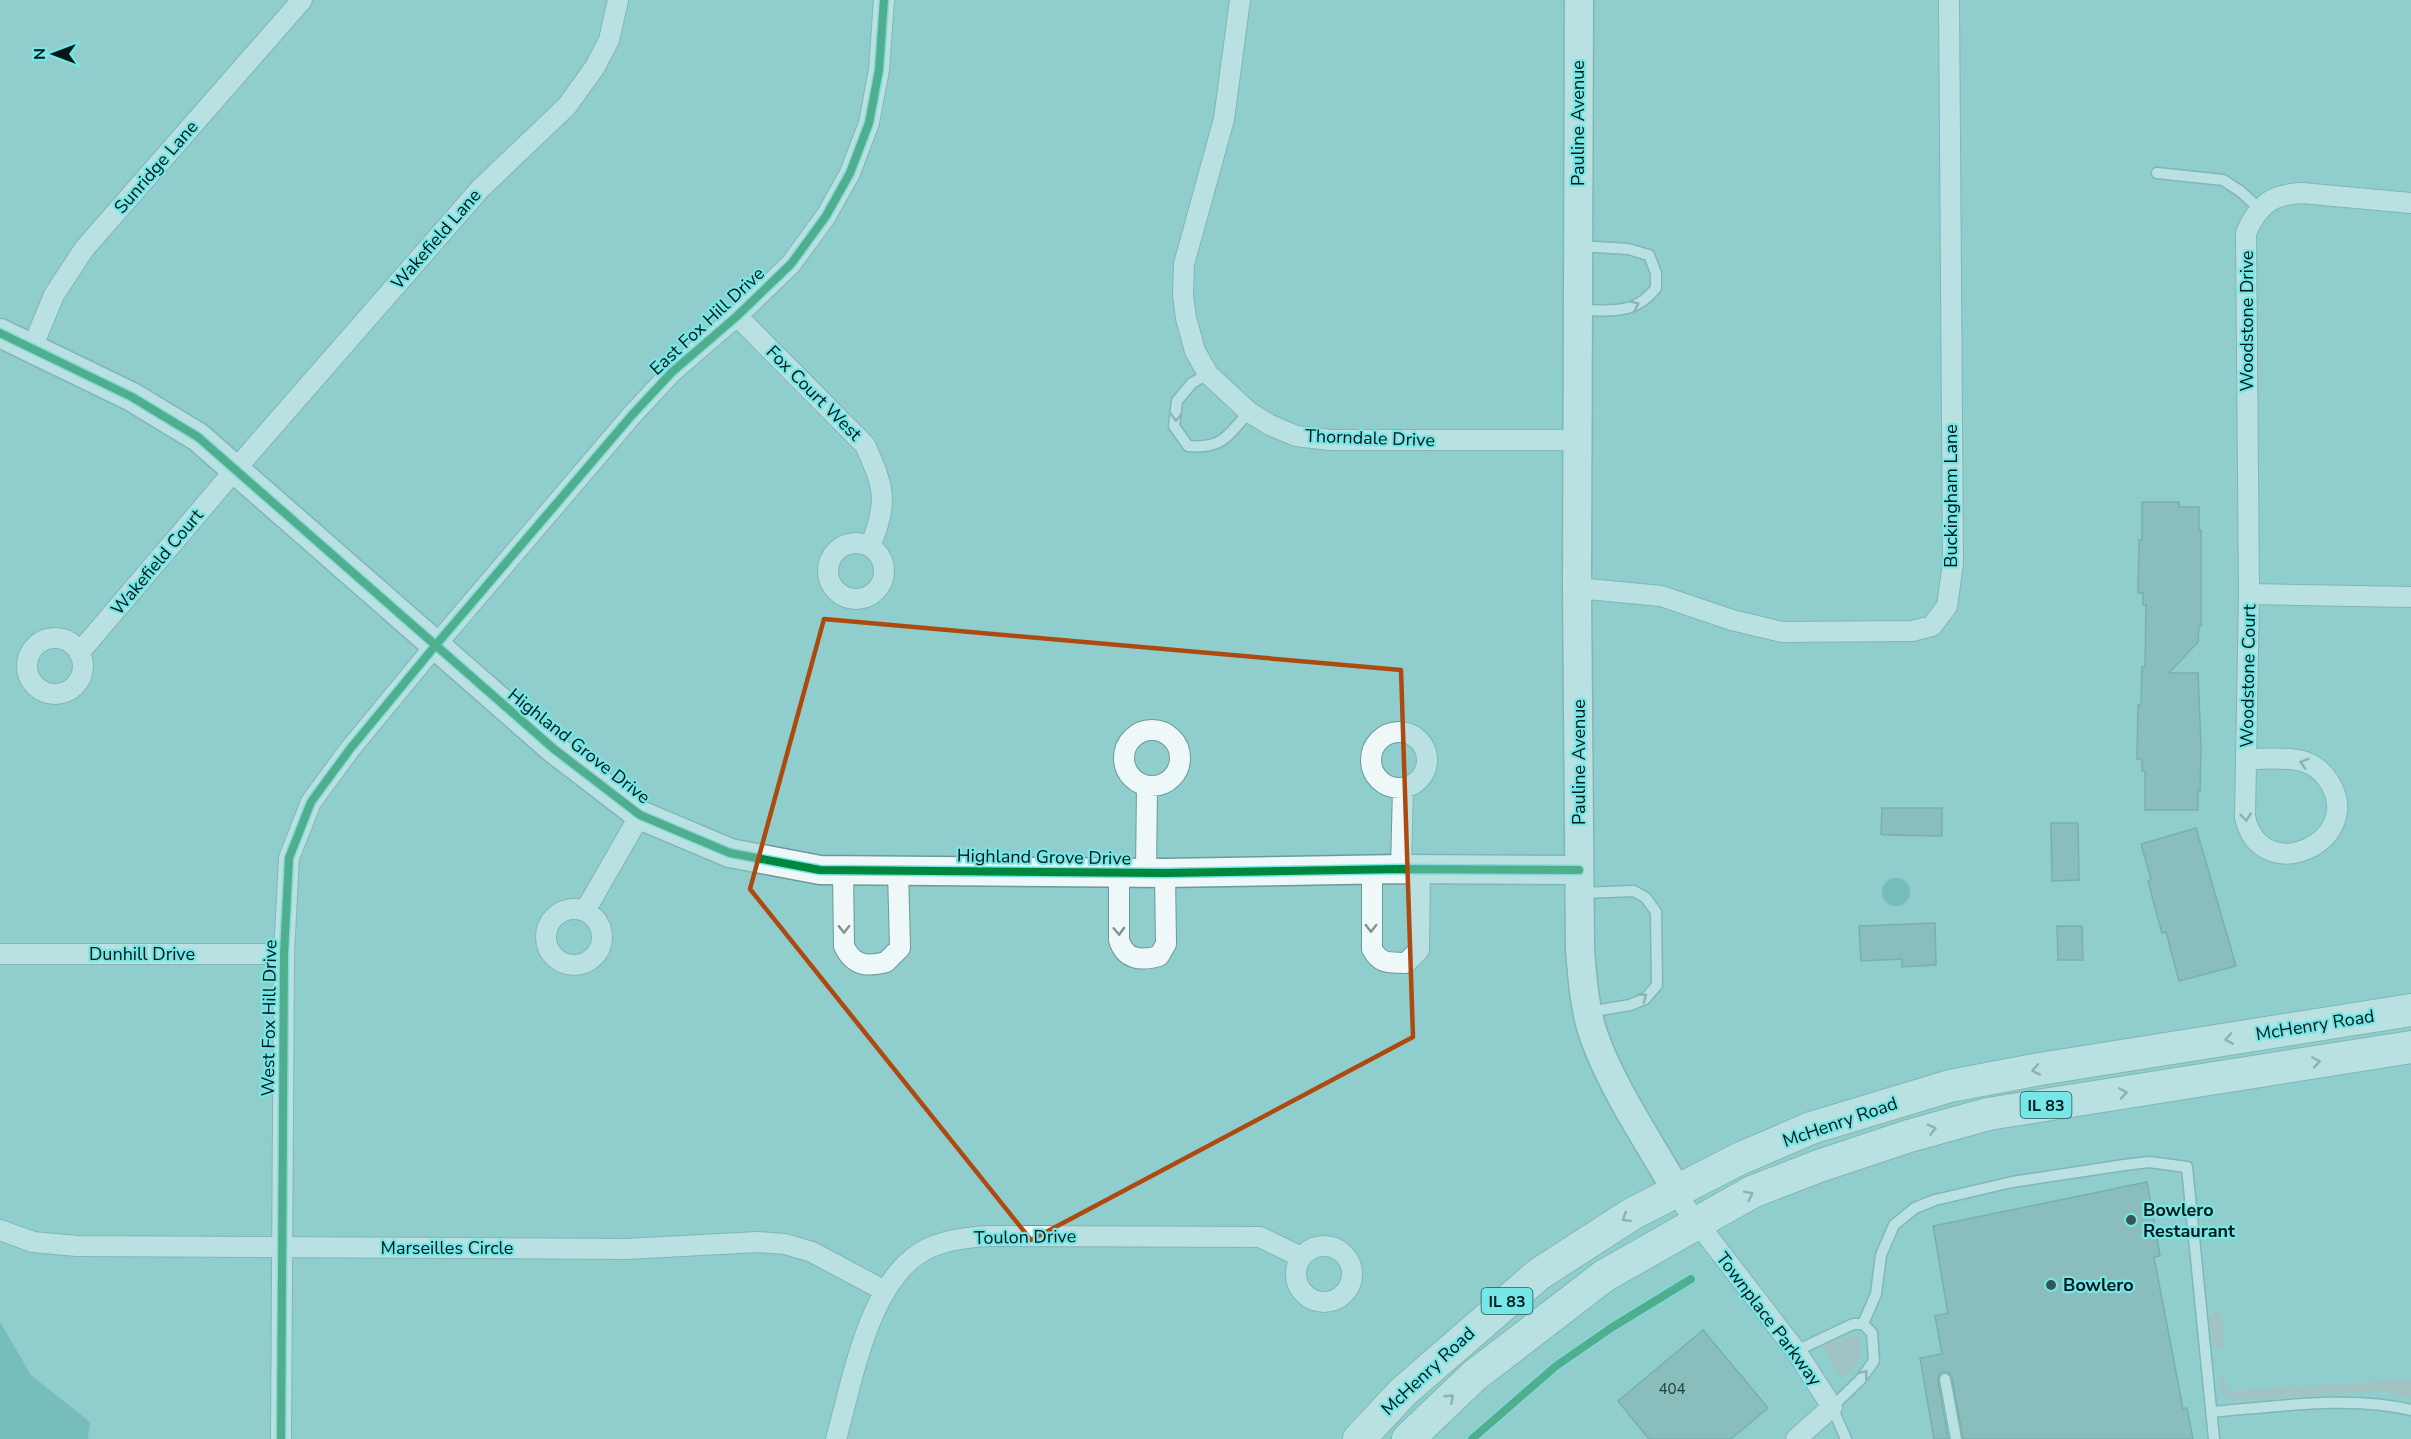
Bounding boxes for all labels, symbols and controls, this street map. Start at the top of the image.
north arrow [24,24,84,84]
text: N [29,48,51,60]
street label: Pauline Avenue [1566,60,1590,186]
street label: Sunridge Lane [109,115,203,219]
street label: Wakefield Lane [386,184,486,294]
street label: Woodstone Drive [2235,250,2259,392]
street label: East Fox Hill Drive [644,262,770,380]
one-way arrow [1629,301,1640,313]
street label: Fox Court West [761,340,868,447]
one-way arrow [1169,413,1182,422]
street label: Thorndale Drive [1305,424,1435,452]
street label: Buckingham Lane [1939,424,1963,568]
street label: Wakefield Court [106,503,209,620]
street label: Woodstone Court [2235,603,2261,748]
street label: Highland Grove Drive [503,683,655,809]
street label: Pauline Avenue [1567,699,1591,825]
one-way arrow [2299,758,2309,770]
one-way arrow [2240,813,2252,822]
street label: Highland Grove Drive [957,843,1131,871]
one-way arrow [838,924,850,933]
one-way arrow [1365,924,1377,933]
one-way arrow [1113,927,1126,936]
street label: West Fox Hill Drive [256,939,282,1097]
street label: Dunhill Drive [89,942,195,966]
one-way arrow [1636,993,1647,1004]
street label: McHenry Road [2254,1004,2376,1046]
one-way arrow [2224,1032,2233,1044]
one-way arrow [2311,1057,2321,1069]
one-way arrow [2032,1063,2041,1075]
one-way arrow [2118,1087,2128,1100]
street label: McHenry Road [1779,1091,1901,1153]
road number: IL 83 [2020,1092,2072,1118]
one-way arrow [1927,1124,1937,1137]
one-way arrow [1742,1191,1753,1202]
place label: Bowlero Restaurant [2143,1198,2235,1243]
one-way arrow [1622,1211,1632,1223]
marker: Bowlero Restaurant [2124,1213,2138,1227]
street label: Toulon Drive [974,1224,1076,1250]
street label: Marseilles Circle [381,1236,513,1260]
street label: Townplace Parkway [1711,1247,1828,1391]
place label: Bowlero [2063,1273,2134,1297]
marker: Bowlero [2044,1278,2058,1292]
road number: IL 83 [1482,1288,1532,1314]
street label: McHenry Road [1376,1321,1480,1421]
one-way arrow [1856,1370,1867,1381]
house number: 404 [1658,1379,1686,1399]
one-way arrow [1443,1394,1453,1405]

